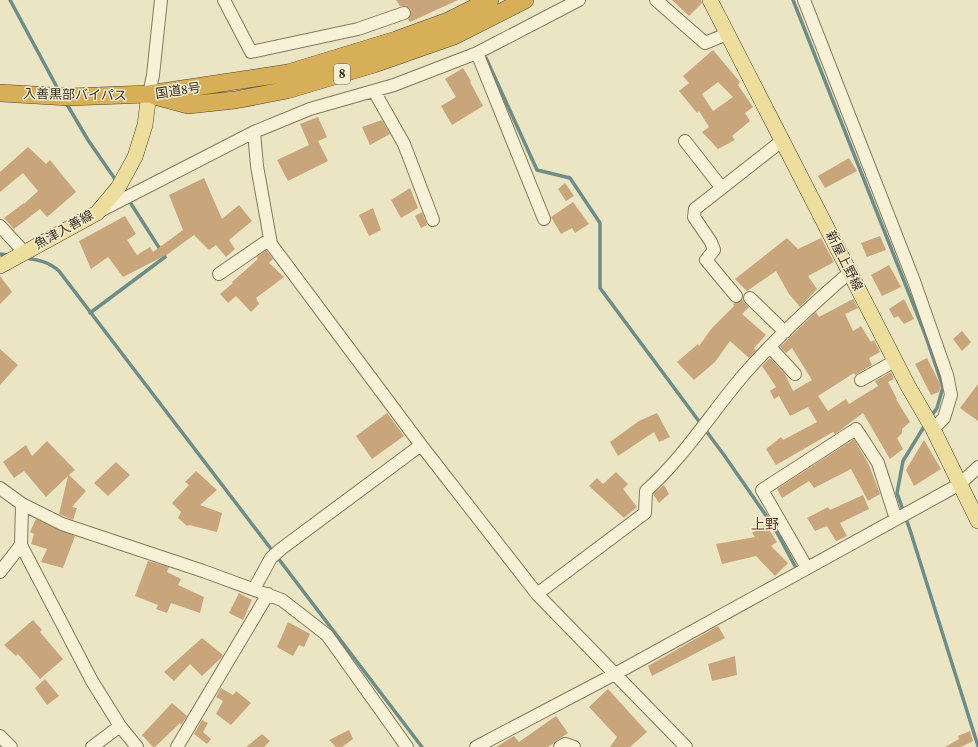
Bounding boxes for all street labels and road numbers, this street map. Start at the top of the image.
road number: 8 [334,64,350,84]
street label: 国道8号 [154,78,202,104]
street label: 入善黒部バイパス [23,84,127,106]
street label: 魚津入善線 [31,205,97,255]
street label: 新屋上野線 [820,227,868,295]

